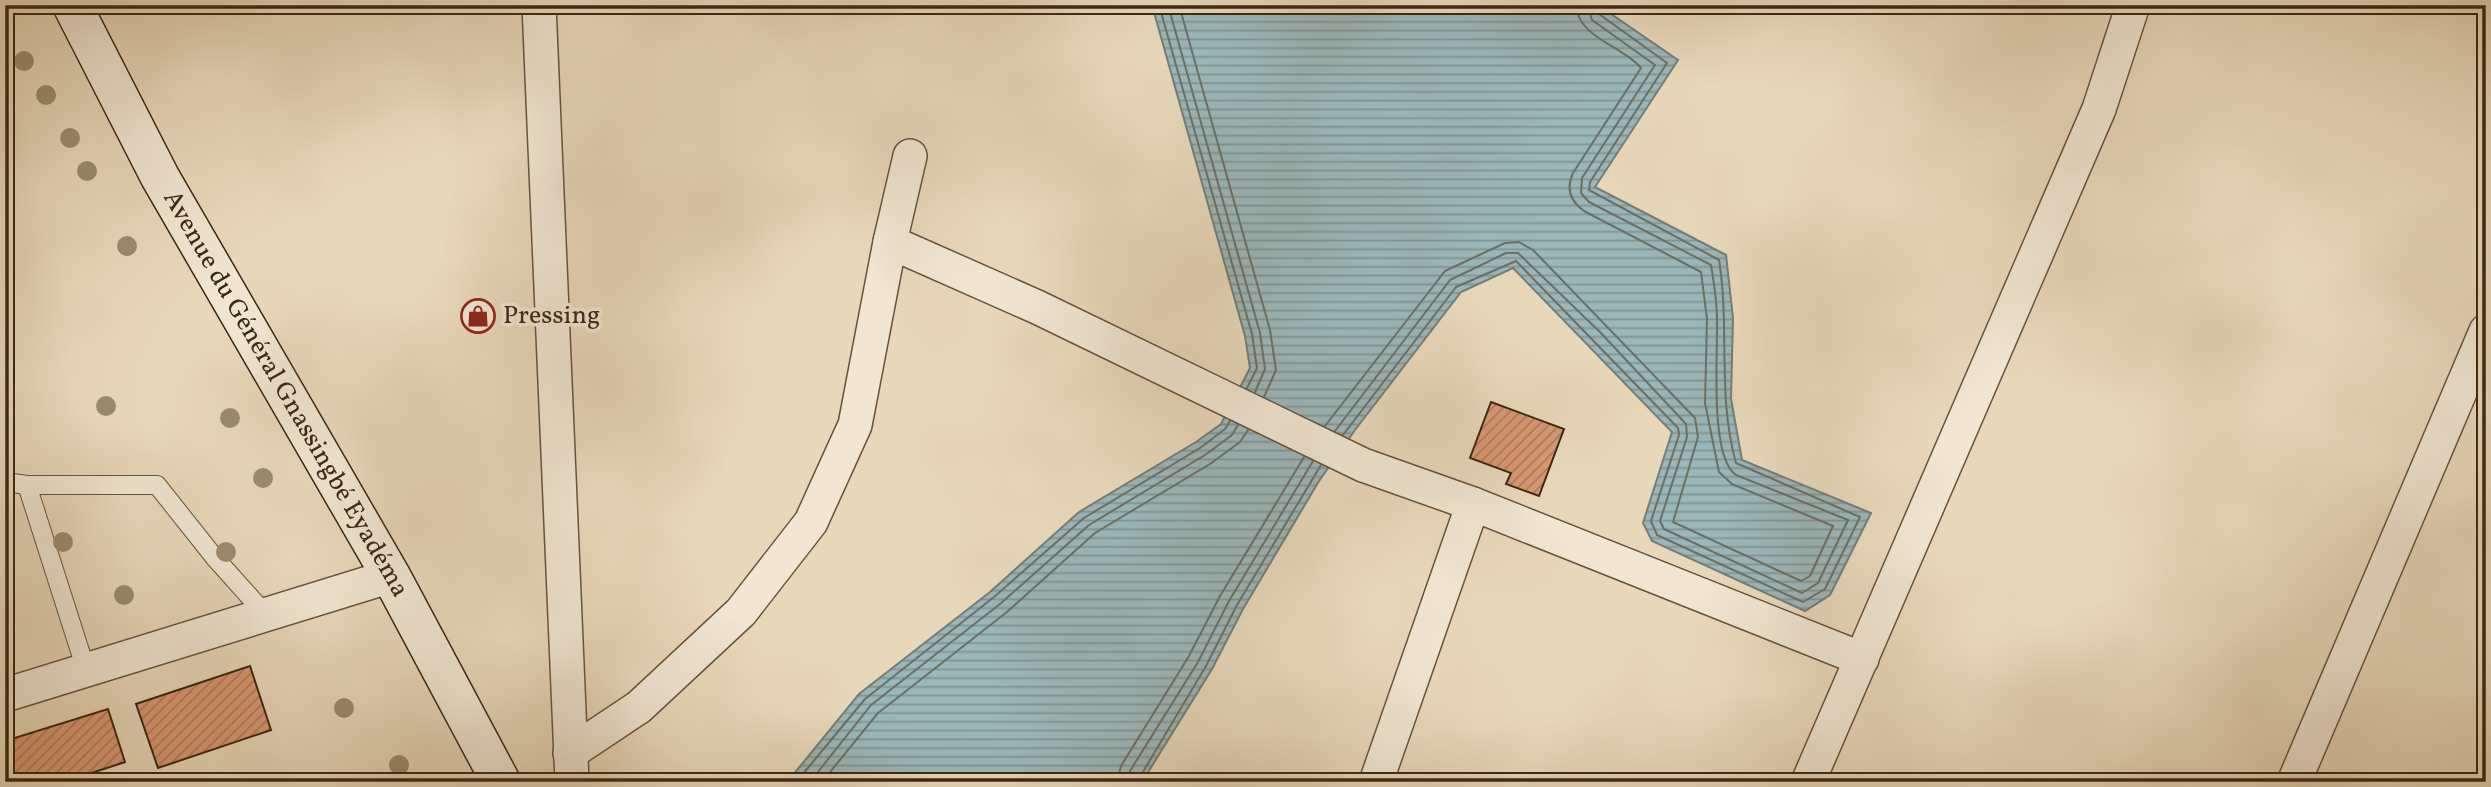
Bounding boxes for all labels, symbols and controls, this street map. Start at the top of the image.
street label: Avenue du Général Gnassingbé Eyadéma [154,184,417,604]
shop icon: Pressing [459,297,497,335]
place label: Pressing [503,298,600,334]

